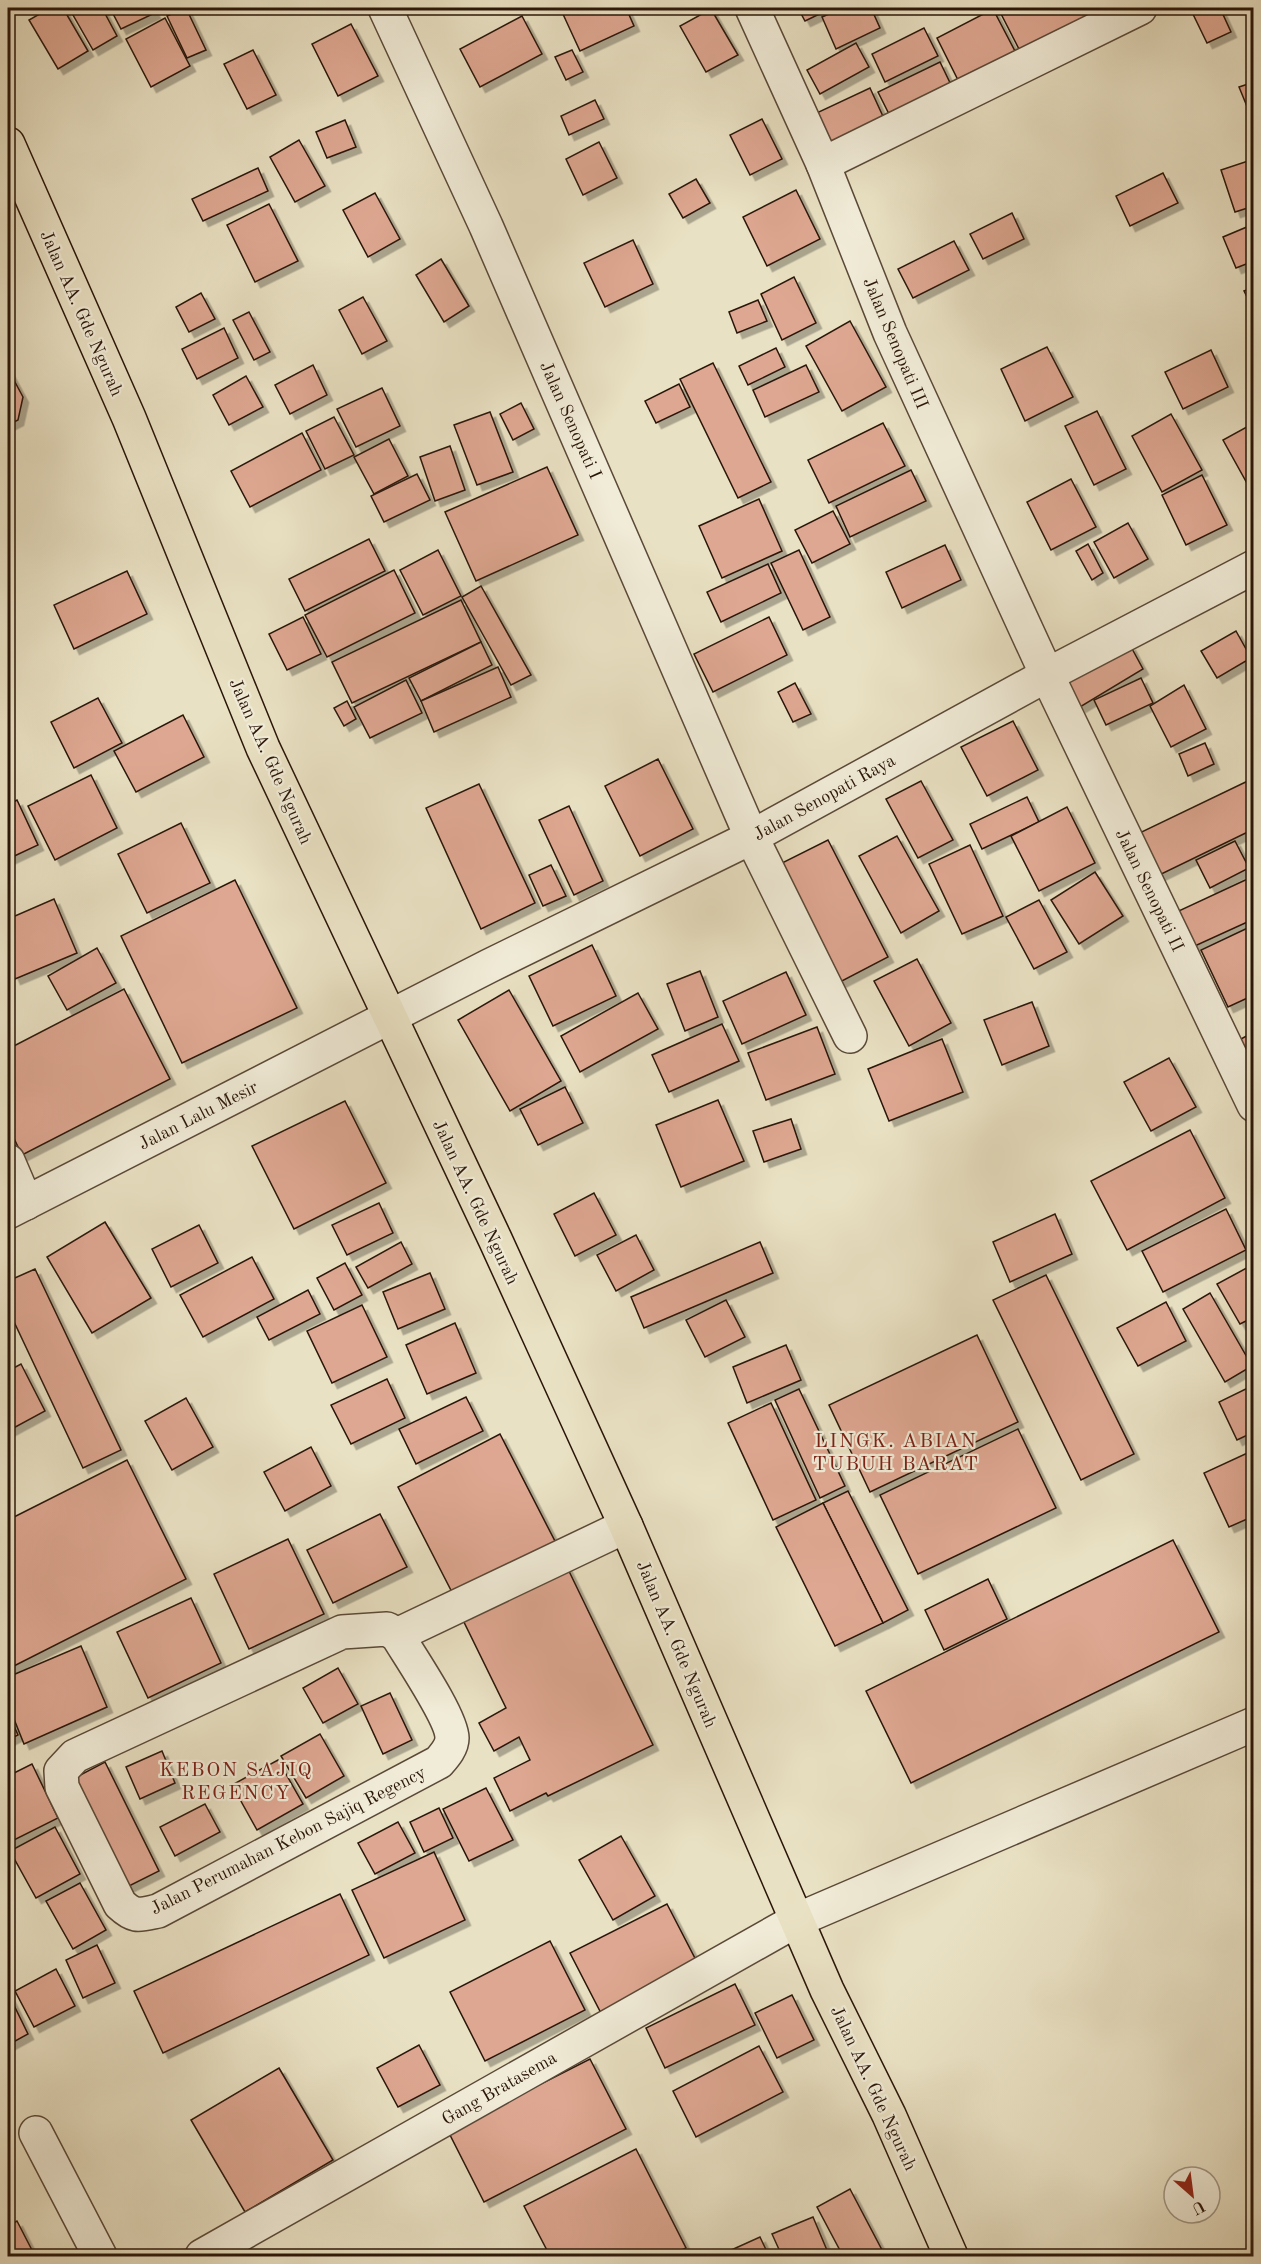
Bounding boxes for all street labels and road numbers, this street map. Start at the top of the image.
street label: Jalan AA. Gde Ngurah [36,228,126,399]
street label: Jalan Senopati III [859,275,931,412]
street label: Jalan Senopati I [536,359,604,482]
street label: Jalan AA. Gde Ngurah [225,676,315,847]
street label: Jalan Senopati Raya [751,751,898,844]
street label: Jalan Senopati II [1112,826,1187,955]
street label: Jalan Lalu Mesir [136,1078,261,1154]
street label: Jalan AA. Gde Ngurah [429,1117,521,1288]
street label: Jalan AA. Gde Ngurah [633,1558,720,1731]
street label: Jalan Perumahan Kebon Sajiq Regency [148,1763,429,1918]
street label: Jalan AA. Gde Ngurah [827,2003,919,2174]
street label: Gang Bratasema [439,2049,560,2129]

